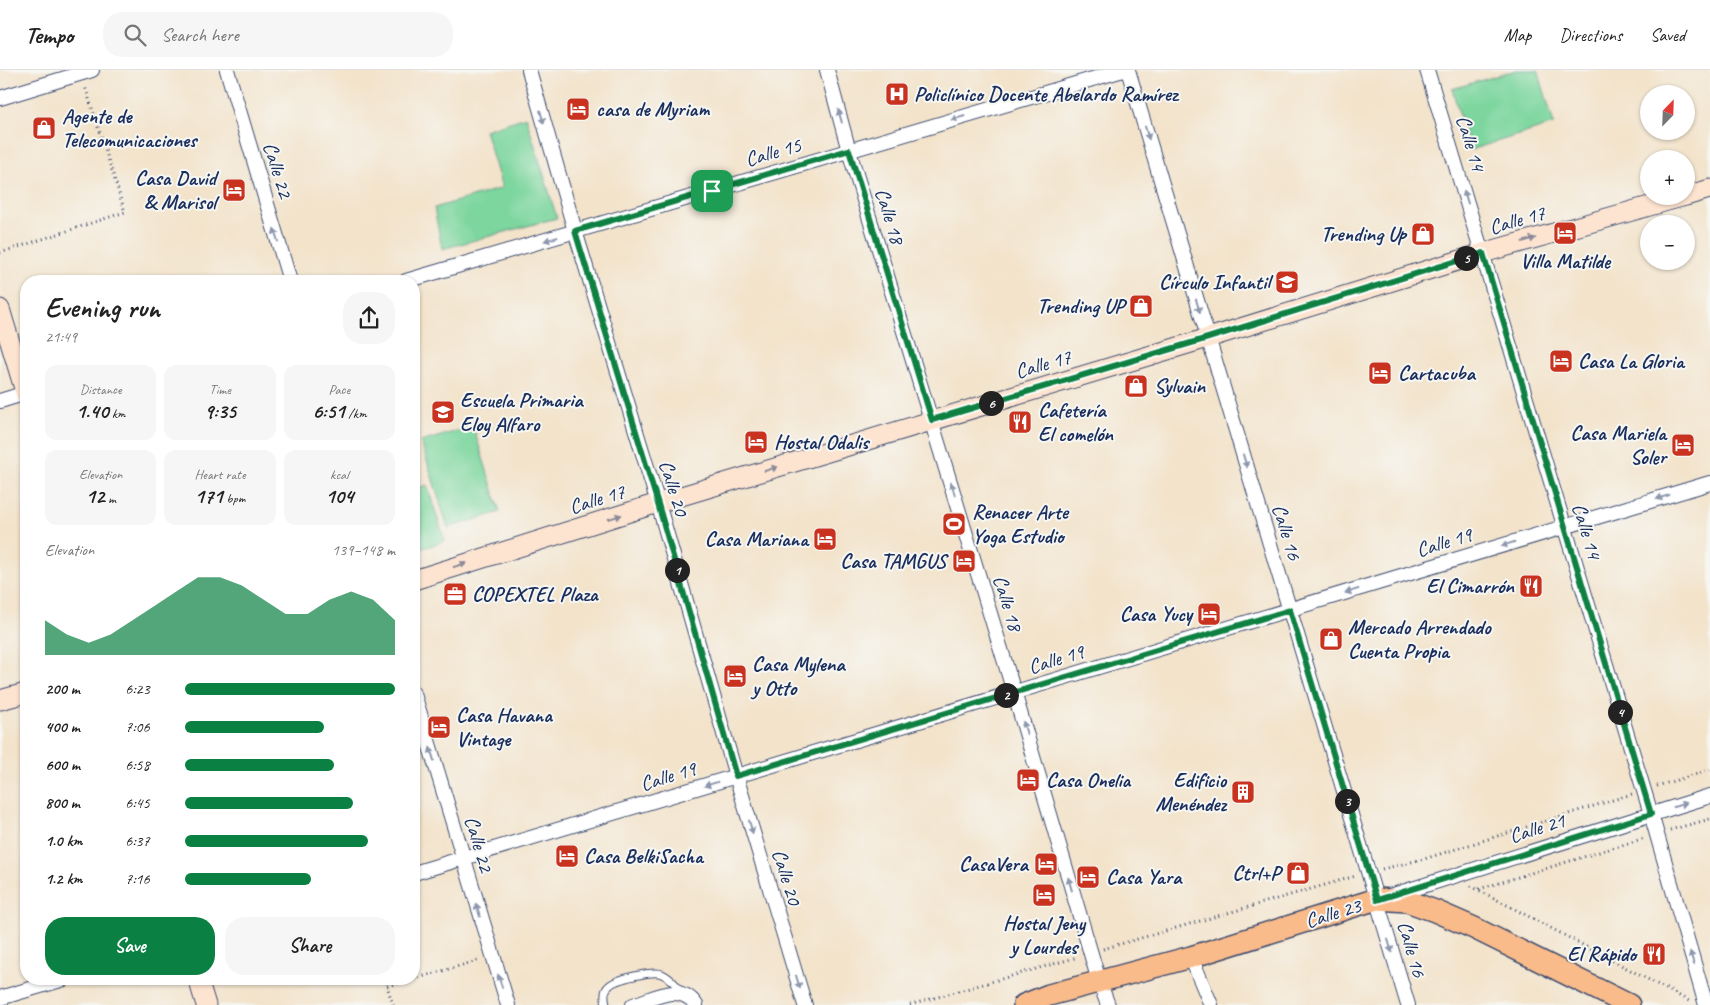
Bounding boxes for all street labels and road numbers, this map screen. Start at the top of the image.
street label: Calle 14 [1450,112,1493,176]
street label: Calle 15 [742,131,805,172]
street label: Calle 22 [257,139,299,203]
street label: Calle 18 [869,185,912,249]
street label: Calle 17 [1486,199,1549,240]
street label: Calle 17 [1012,343,1075,384]
street label: Calle 20 [653,457,695,521]
street label: Calle 17 [566,478,630,520]
street label: Calle 14 [1566,500,1609,564]
street label: Calle 16 [1266,501,1308,564]
street label: Calle 19 [1413,521,1477,563]
street label: Calle 18 [987,572,1030,636]
street label: Calle 19 [1025,638,1089,680]
street label: Calle 19 [637,755,701,797]
street label: Calle 21 [1506,807,1570,849]
street label: Calle 22 [459,813,500,876]
street label: Calle 20 [766,846,808,910]
street label: Calle 23 [1302,892,1366,934]
street label: Calle 16 [1392,918,1433,981]

